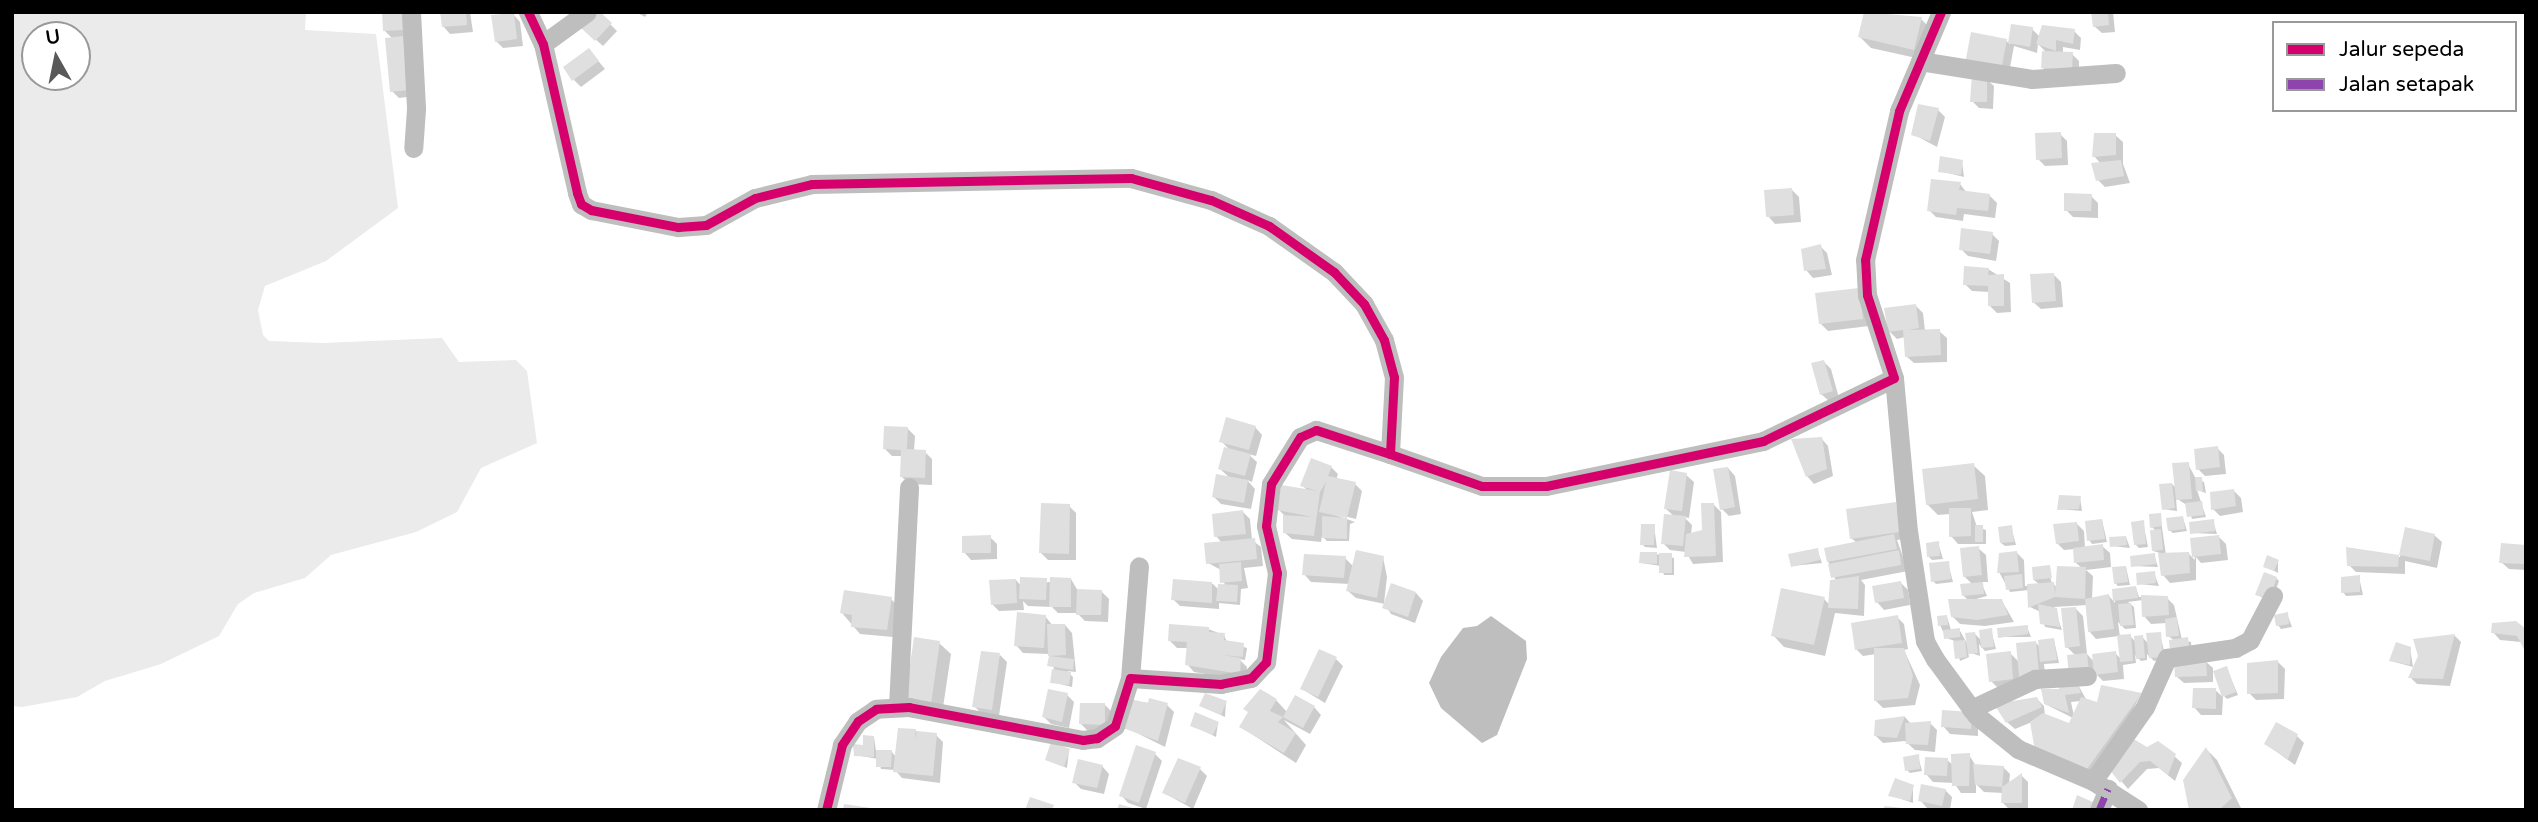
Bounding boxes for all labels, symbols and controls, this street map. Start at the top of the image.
north arrow [21,21,91,91]
legend [2272,21,2517,112]
text: U [44,25,62,49]
text: Jalur sepeda [2339,37,2464,62]
text: Jalan setapak [2339,72,2474,97]

